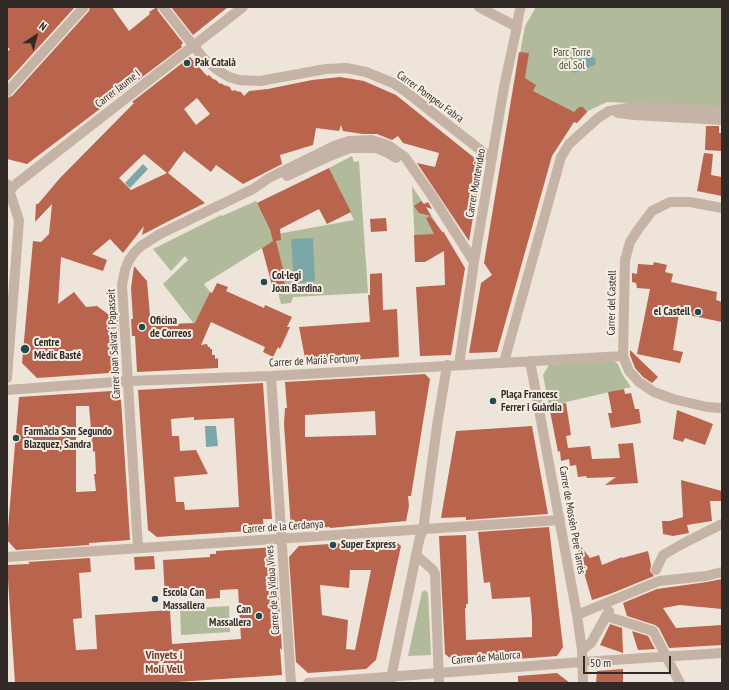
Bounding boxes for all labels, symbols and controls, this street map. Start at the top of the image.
north arrow [16,16,56,56]
text: N [37,19,50,34]
park label: Parc Torre del Sol [553,46,591,72]
place label: Pak Català [195,56,236,70]
marker: Pak Català [182,58,192,68]
street label: Carrer Jaume I [93,67,143,111]
street label: Carrer Pompeu Fabra [394,68,466,126]
street label: Carrer Montevideo [463,148,489,218]
place label: Col·legi Joan Bardina [272,269,322,295]
street label: Carrer del Castell [605,270,619,336]
marker: Col·legi Joan Bardina [259,277,269,287]
street label: Carrer Joan Salvat i Papasseit [105,289,123,399]
place label: el Castell [654,305,690,319]
marker: el Castell [693,307,703,317]
place label: Oficina de Correos [150,314,191,340]
marker: Oficina de Correos [137,322,147,332]
place label: Centre Mèdic Basté [34,336,81,362]
marker: Centre Mèdic Basté [19,343,31,355]
street label: Carrer de Marià Fortuny [269,352,359,370]
place label: Plaça Francesc Ferrer i Guàrdia [501,388,562,414]
marker: Plaça Francesc Ferrer i Guàrdia [488,396,498,406]
place label: Farmàcia San Segundo Blazquez, Sandra [24,425,112,451]
marker: Farmàcia San Segundo Blazquez, Sandra [11,433,21,443]
street label: Carrer de Mossèn Pere Tarrés [556,465,588,575]
street label: Carrer de la Cerdanya [242,518,324,536]
place label: Super Express [341,538,396,552]
marker: Super Express [328,540,338,550]
street label: Carrer de la Vídua Vives [263,545,283,635]
place label: Escola Can Massallera [163,586,205,612]
marker: Escola Can Massallera [150,594,160,604]
place label: Can Massallera [209,603,251,629]
marker: Can Massallera [254,611,264,621]
street label: Carrer de Mallorca [451,648,521,668]
scale bar [585,648,673,674]
district label: Vinyets i Molí Vell [145,649,183,677]
text: 50 m [590,655,611,670]

